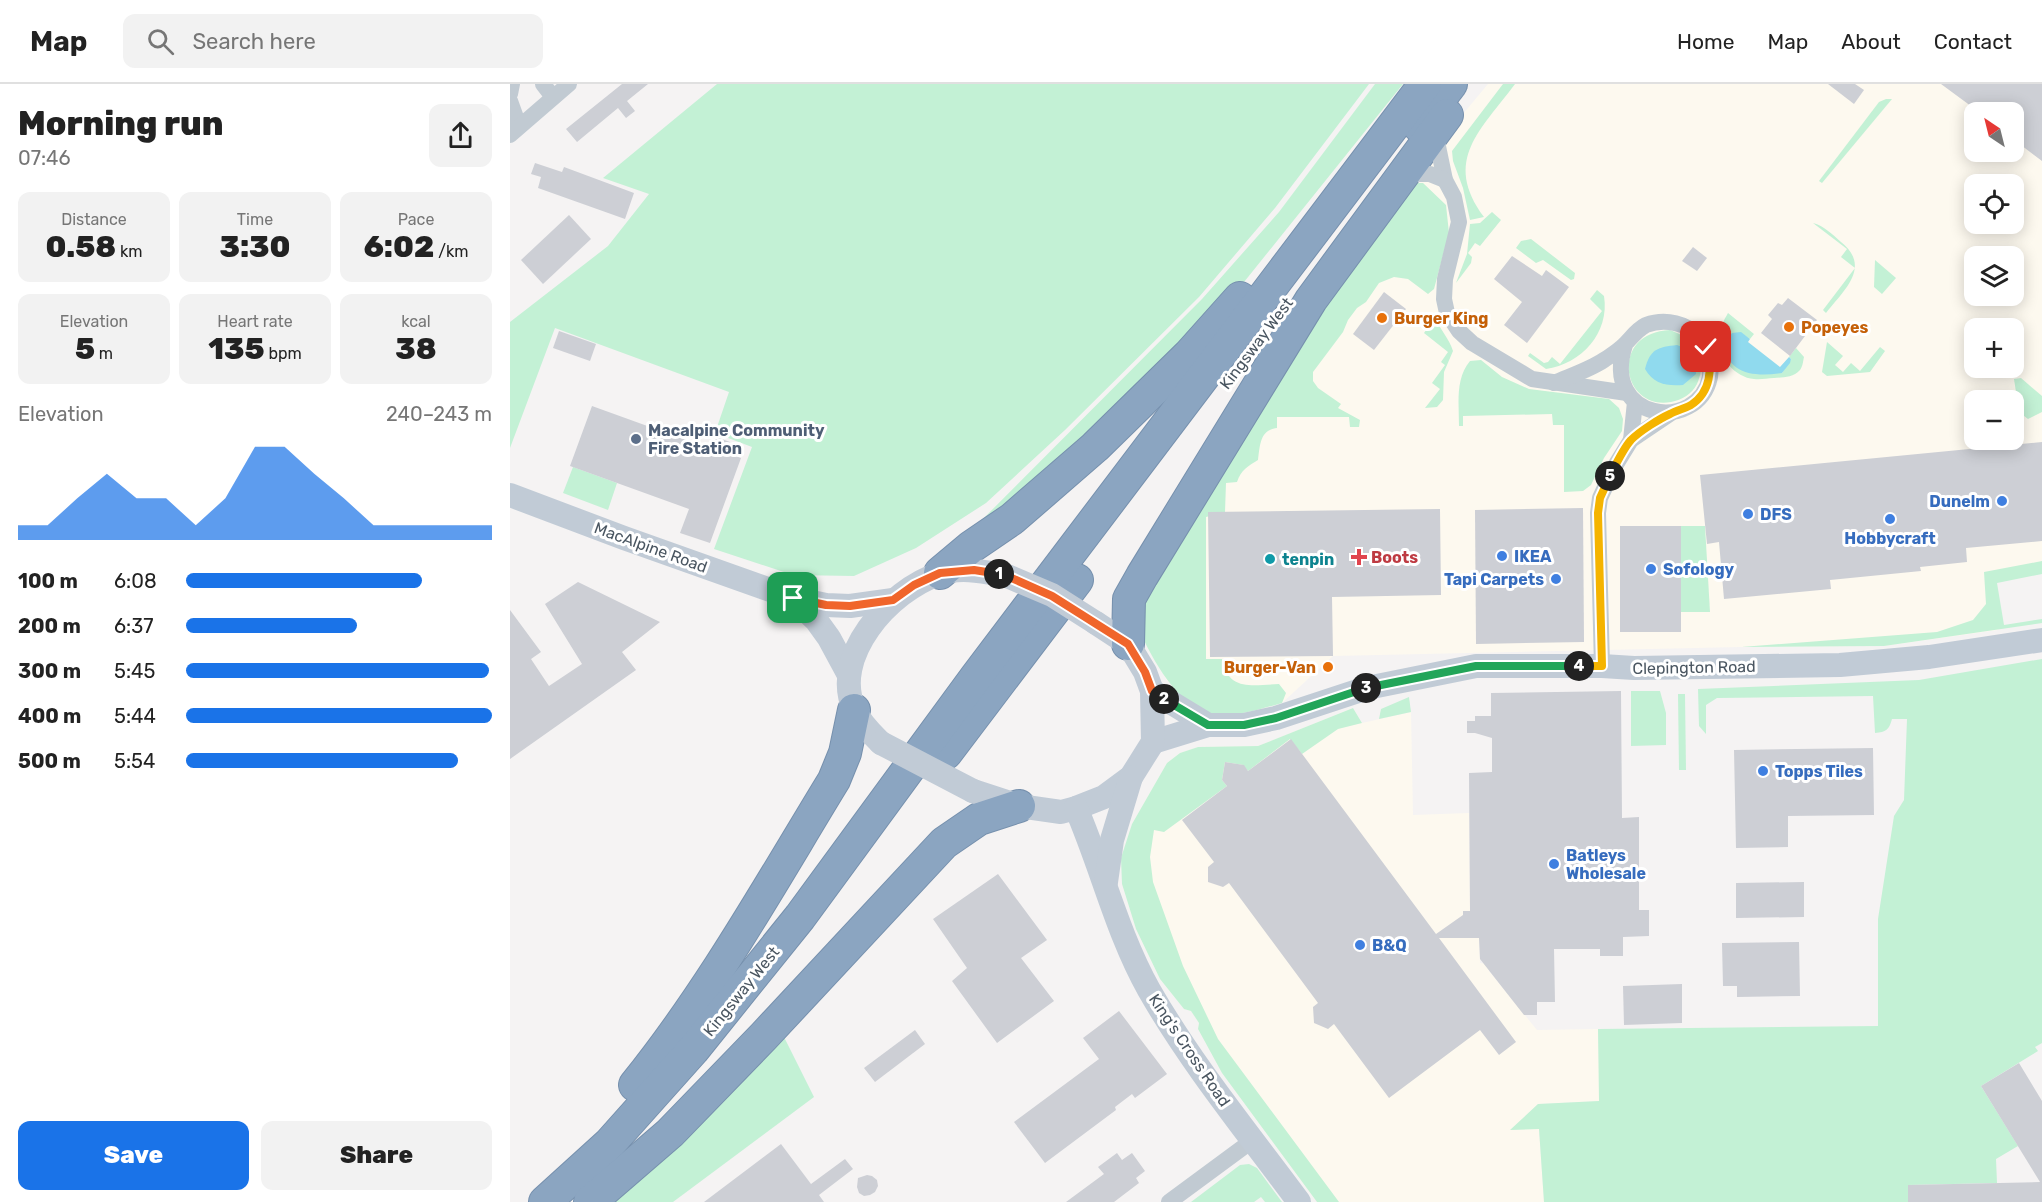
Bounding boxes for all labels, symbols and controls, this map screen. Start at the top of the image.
search box [123,14,543,68]
text: Map [30,25,87,58]
icon: search [144,25,177,58]
text: Search here [192,28,316,55]
text: Home [1677,29,1734,54]
text: Map [1767,29,1808,54]
text: About [1841,29,1901,54]
text: Contact [1934,29,2012,54]
north arrow [1964,102,2024,162]
map controls [1964,102,2024,450]
text: Morning run [18,104,223,143]
button: share [429,104,492,167]
text: 07:46 [18,146,71,170]
button: locate [1964,174,2024,234]
text: Distance [61,210,127,229]
text: Time [237,210,273,229]
text: Pace [398,210,434,229]
text: 0.58 [45,229,116,265]
text: 3:30 [219,229,291,265]
text: 6:02 [364,229,434,265]
text: km [116,242,143,261]
text: /km [434,242,468,261]
button: layers [1964,246,2024,306]
street label: Kingsway West [1216,294,1297,393]
place label: Burger King [1394,309,1488,328]
marker: Burger King [1375,311,1389,325]
text: Elevation [60,312,128,331]
text: Heart rate [217,312,293,331]
text: kcal [401,312,431,331]
place label: Popeyes [1801,318,1868,337]
button: + [1964,318,2024,378]
marker: Popeyes [1782,320,1796,334]
pin [1680,321,1731,372]
icon: check [1689,330,1722,363]
text: 5 [75,331,95,367]
text: 135 [208,331,265,367]
text: 38 [395,331,437,367]
text: m [95,344,113,363]
text: bpm [265,344,302,363]
button: − [1964,390,2024,450]
text: Elevation [18,402,104,426]
text: 240–243 m [386,402,492,426]
place label: Macalpine Community Fire Station [648,421,825,458]
marker: Macalpine Community Fire Station [629,432,643,446]
pin: 5 [1595,461,1625,491]
text: 5 [1605,466,1615,485]
place label: Dunelm [1929,492,1990,511]
marker: Dunelm [1995,494,2009,508]
place label: DFS [1760,505,1792,524]
marker: DFS [1741,507,1755,521]
marker: Hobbycraft [1883,512,1897,526]
street label: MacAlpine Road [592,518,710,577]
place label: Hobbycraft [1844,529,1936,548]
place label: IKEA [1514,547,1552,566]
place label: Boots [1371,548,1418,567]
marker: IKEA [1495,549,1509,563]
place label: tenpin [1282,550,1334,569]
marker: Boots [1352,550,1366,564]
marker: tenpin [1263,552,1277,566]
pin: 1 [984,559,1014,589]
place label: Sofology [1663,560,1735,579]
marker: Sofology [1644,562,1658,576]
text: 1 [995,564,1003,583]
text: 100 m [18,569,78,593]
text: 6:08 [114,569,157,593]
place label: Tapi Carpets [1444,570,1544,589]
pin [767,572,818,623]
marker: Tapi Carpets [1549,572,1563,586]
icon: arrive [776,581,809,614]
text: 200 m [18,614,81,638]
text: 6:37 [114,614,153,638]
pin: 4 [1564,651,1594,681]
text: 4 [1574,656,1584,675]
street label: Clepington Road [1632,657,1756,678]
place label: Burger-Van [1224,658,1316,677]
text: 300 m [18,659,81,683]
text: 5:45 [114,659,155,683]
marker: Burger-Van [1321,660,1335,674]
pin: 3 [1351,673,1381,703]
text: 3 [1361,678,1371,697]
pin: 2 [1149,684,1179,714]
text: 2 [1159,689,1169,708]
text: 400 m [18,704,81,728]
text: 5:44 [114,704,156,728]
text: 500 m [18,749,81,773]
text: 5:54 [114,749,155,773]
place label: Topps Tiles [1775,762,1863,781]
marker: Topps Tiles [1756,764,1770,778]
place label: Batleys Wholesale [1566,846,1646,883]
marker: Batleys Wholesale [1547,857,1561,871]
place label: B&Q [1372,936,1407,955]
marker: B&Q [1353,938,1367,952]
street label: Kingsway West [699,943,783,1040]
street label: King's Cross Road [1145,990,1234,1110]
button: Save [18,1121,249,1190]
button: Share [261,1121,492,1190]

